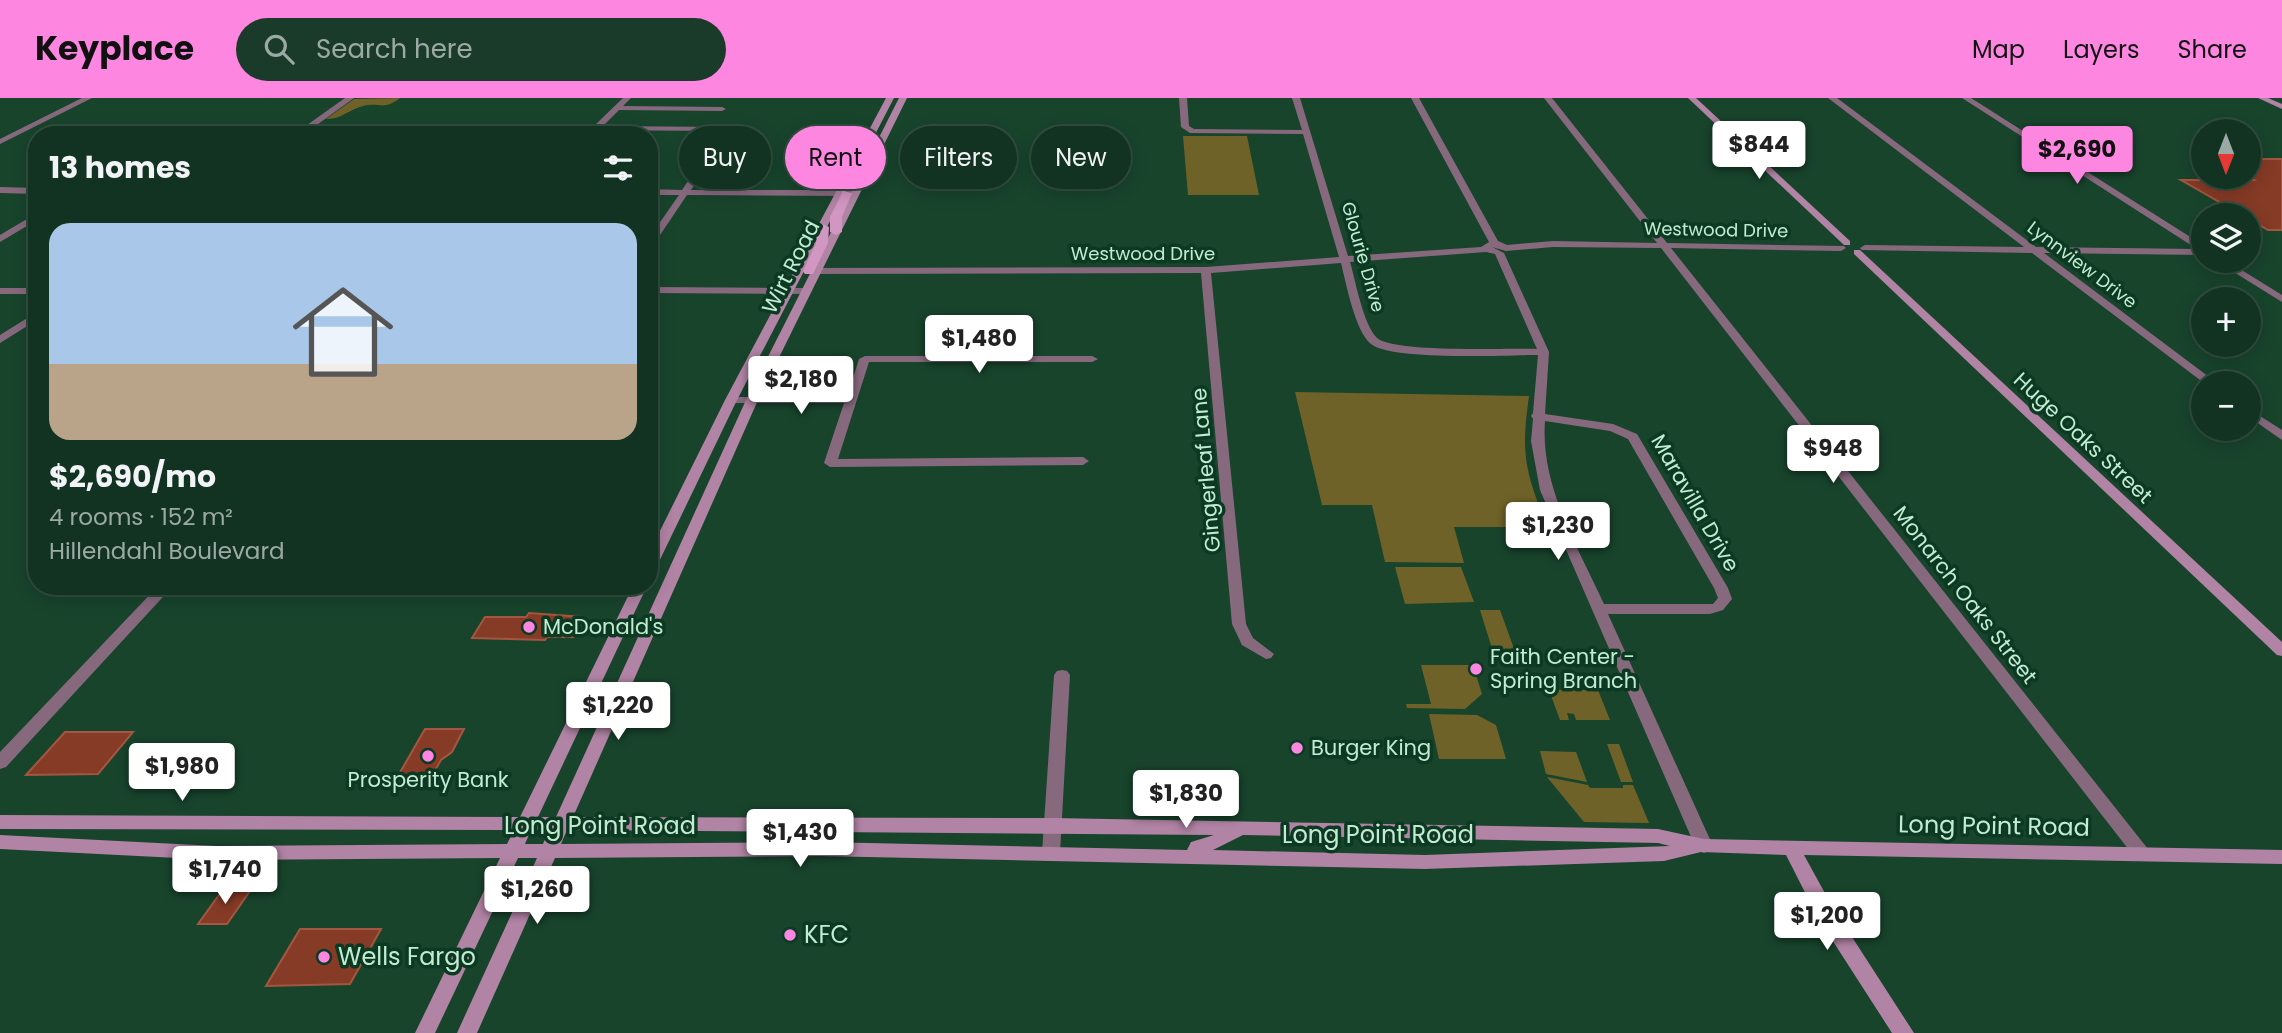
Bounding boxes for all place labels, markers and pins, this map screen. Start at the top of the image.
pin: $844 [1718,122,1800,181]
pin: $2,690 [2020,126,2134,186]
pin: $1,480 [922,316,1036,375]
pin: $2,180 [744,356,858,416]
pin: $948 [1792,426,1874,485]
pin: $1,230 [1501,503,1615,562]
place label: McDonald's [543,612,663,641]
marker: McDonald's [521,619,537,635]
place label: Faith Center - Spring Branch [1490,642,1637,695]
marker: Faith Center - Spring Branch [1468,661,1484,677]
pin: $1,220 [561,682,675,742]
place label: Burger King [1311,733,1431,762]
marker: Burger King [1289,740,1305,756]
pin: $1,980 [125,744,239,803]
marker: Prosperity Bank [420,748,436,764]
place label: Prosperity Bank [347,765,509,794]
pin: $1,830 [1129,770,1243,830]
pin: $1,430 [743,810,857,869]
pin: $1,740 [168,846,282,906]
pin: $1,260 [480,866,594,926]
pin: $1,200 [1770,892,1884,952]
place label: KFC [804,918,849,951]
marker: KFC [782,927,798,943]
place label: Wells Fargo [338,940,476,973]
marker: Wells Fargo [316,949,332,965]

